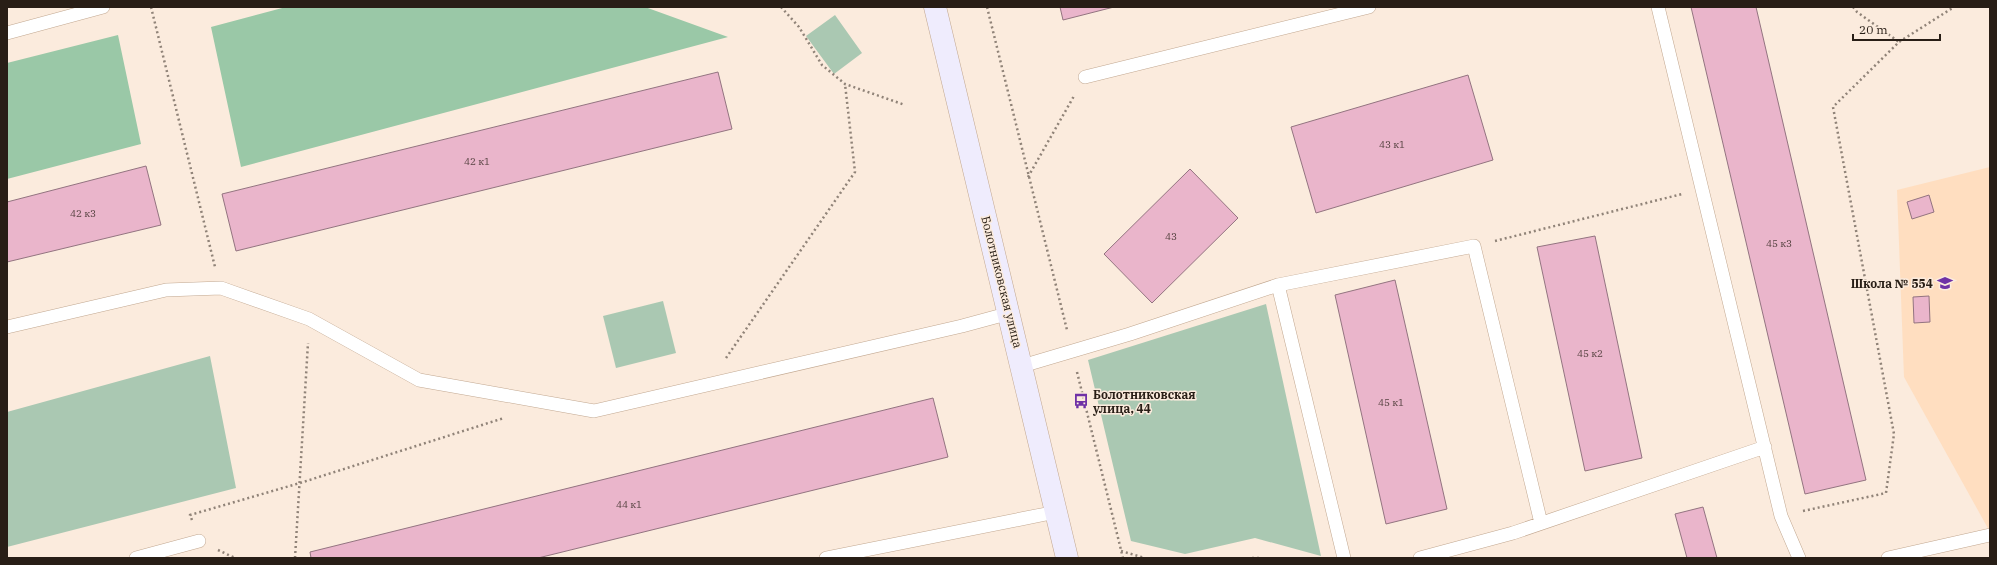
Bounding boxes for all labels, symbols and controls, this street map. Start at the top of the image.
scale bar [1853,16,1940,42]
text: 20 m [1859,22,1888,37]
house number: 43 к1 [1379,138,1405,151]
house number: 42 к1 [464,155,490,168]
house number: 42 к3 [70,207,96,220]
street label: Болотниковская улица [978,214,1026,350]
house number: 43 [1165,230,1177,243]
house number: 45 к3 [1766,237,1792,250]
school or university icon: Школа № 554 [1936,274,1954,292]
place label: Школа № 554 [1851,276,1933,291]
house number: 45 к2 [1577,347,1603,360]
place label: Болотниковская улица, 44 [1092,387,1196,416]
bus stop icon: Болотниковская улица, 44 [1072,392,1090,410]
house number: 45 к1 [1378,396,1404,409]
house number: 44 к1 [616,498,642,511]

